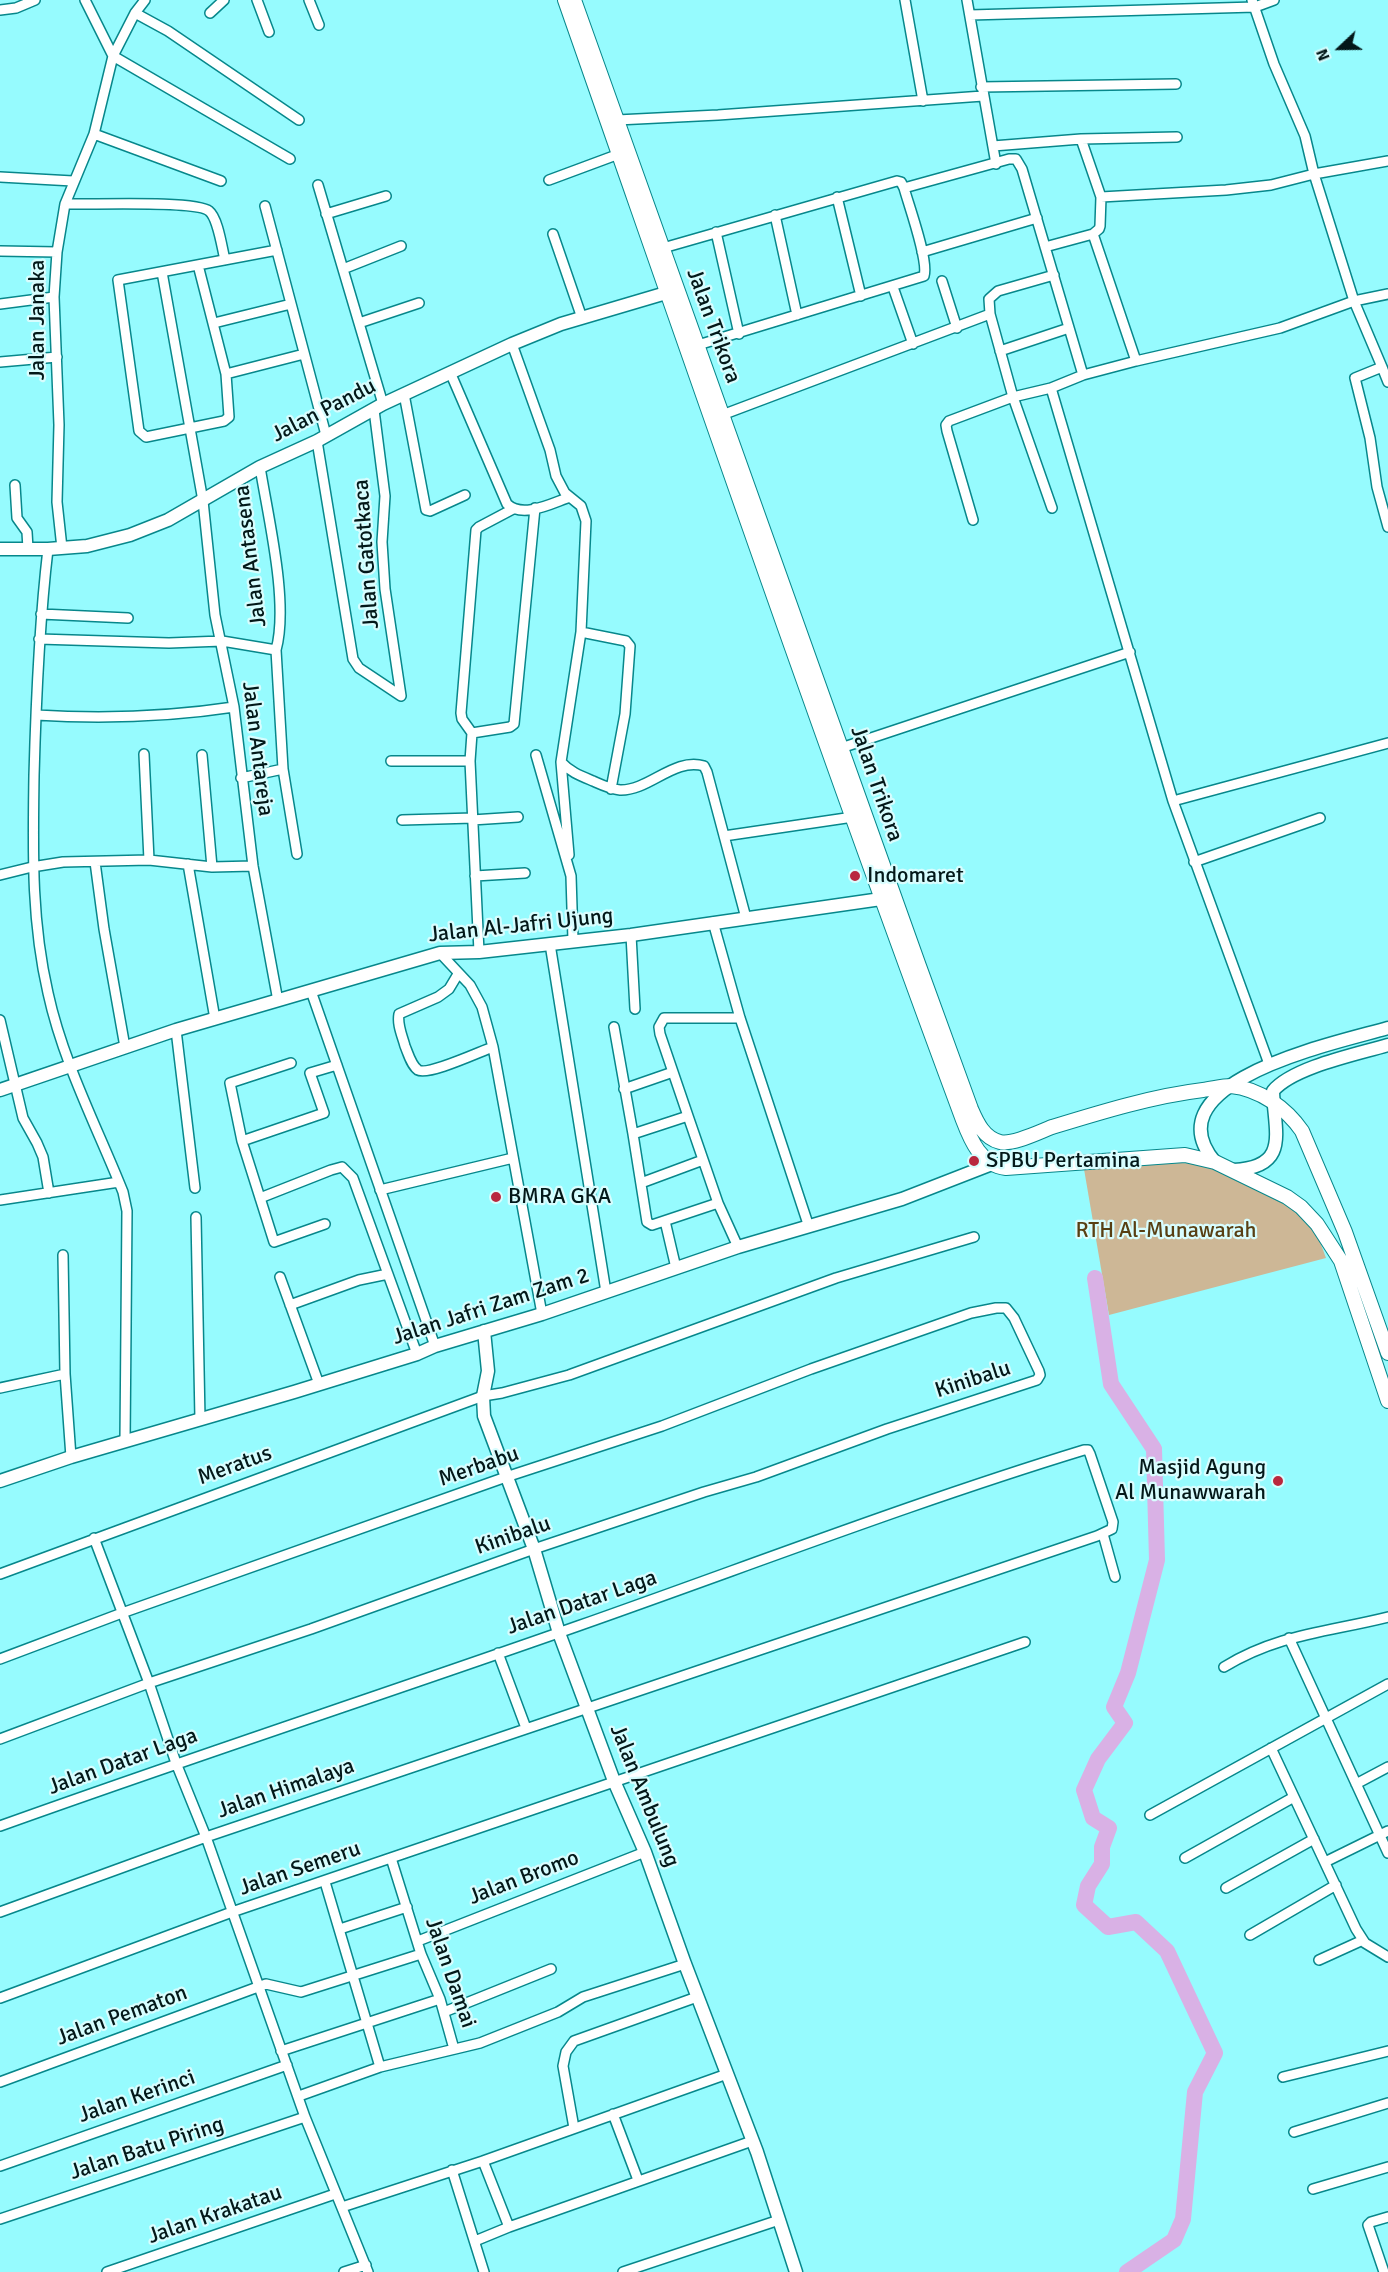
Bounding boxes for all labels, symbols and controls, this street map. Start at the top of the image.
north arrow [1310,18,1370,78]
text: N [1312,46,1335,64]
street label: Jalan Janaka [25,260,51,380]
street label: Jalan Trikora [680,265,746,387]
street label: Jalan Pandu [267,373,381,449]
street label: Jalan Gatotkaca [349,478,385,630]
street label: Jalan Antasena [229,483,273,629]
street label: Jalan Antareja [236,680,278,818]
street label: Jalan Trikora [844,723,908,845]
place label: Indomaret [867,863,964,889]
marker: Indomaret [848,869,862,883]
street label: Jalan Al-Jafri Ujung [427,903,615,949]
place label: SPBU Pertamina [986,1148,1141,1174]
marker: SPBU Pertamina [967,1154,981,1168]
place label: BMRA GKA [508,1184,611,1210]
marker: BMRA GKA [489,1190,503,1204]
park label: RTH Al-Munawarah [1075,1218,1257,1244]
street label: Jalan Jafri Zam Zam 2 [389,1263,593,1351]
street label: Kinibalu [932,1355,1014,1405]
street label: Meratus [194,1440,276,1492]
street label: Merbabu [435,1441,523,1493]
place label: Masjid Agung Al Munawwarah [1115,1455,1266,1506]
marker: Masjid Agung Al Munawwarah [1271,1474,1285,1488]
street label: Kinibalu [472,1511,554,1561]
street label: Jalan Datar Laga [504,1565,660,1641]
street label: Jalan Ambulung [603,1721,685,1871]
street label: Jalan Datar Laga [45,1723,201,1801]
street label: Jalan Himalaya [214,1753,358,1825]
street label: Jalan Semeru [236,1836,364,1902]
street label: Jalan Bromo [465,1845,583,1911]
street label: Jalan Damai [419,1914,481,2032]
street label: Jalan Pematon [53,1980,191,2052]
street label: Jalan Kerinci [75,2065,199,2129]
street label: Jalan Batu Piring [67,2112,227,2186]
street label: Jalan Krakatau [145,2180,285,2250]

